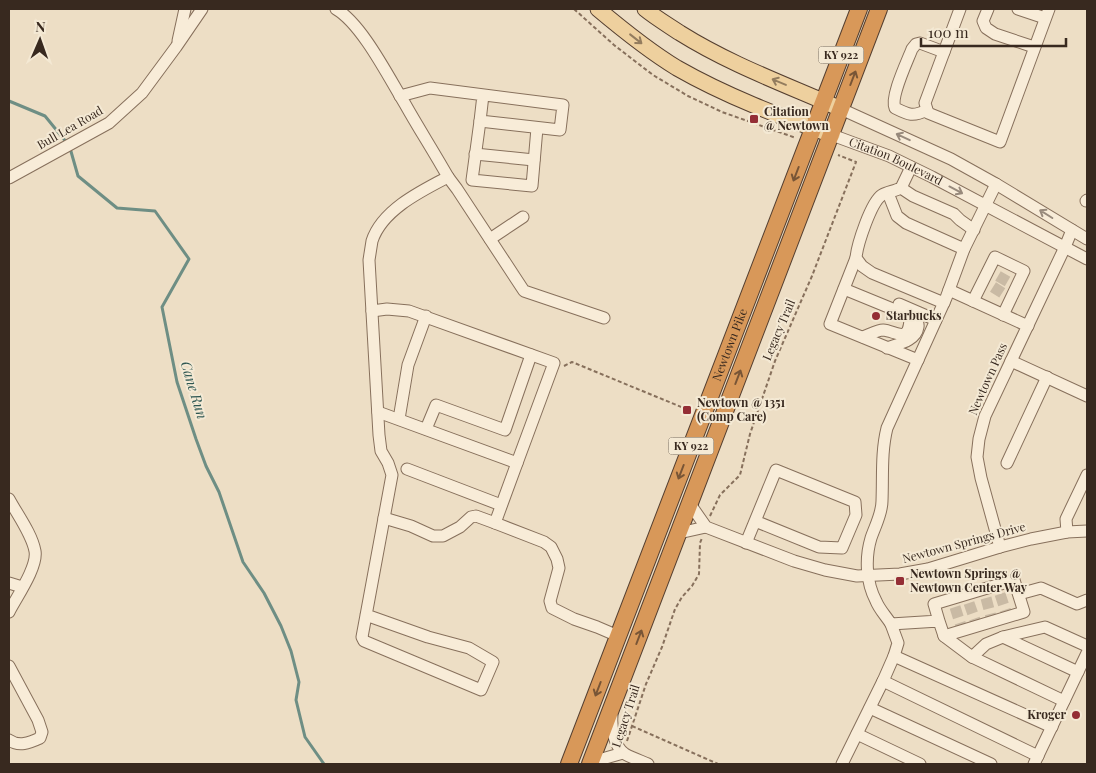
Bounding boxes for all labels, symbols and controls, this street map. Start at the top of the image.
north arrow [15,15,65,65]
scale bar [921,15,1066,47]
text: N [35,17,46,36]
text: 100 m [928,22,969,42]
one-way arrow [629,34,642,45]
road number: KY 922 [818,46,864,64]
one-way arrow [849,71,858,86]
one-way arrow [772,77,787,87]
street label: Bull Lea Road [34,102,105,152]
place label: Citation @ Newtown [764,103,829,133]
marker: Citation @ Newtown [748,113,760,125]
one-way arrow [896,132,911,141]
street label: Citation Boulevard [847,133,946,188]
one-way arrow [791,166,800,181]
one-way arrow [948,186,963,195]
one-way arrow [1039,208,1053,218]
street label: Legacy Trail [758,296,798,363]
street label: Newtown Pike [708,306,750,383]
place label: Starbucks [886,307,942,323]
marker: Starbucks [870,310,882,322]
street label: Newtown Pass [964,340,1010,417]
water label: Cane Run [177,359,212,421]
one-way arrow [734,370,744,385]
place label: Newtown @ 1351 (Comp Care) [697,394,786,424]
marker: Newtown @ 1351 (Comp Care) [681,404,693,416]
road number: KY 922 [668,438,714,454]
one-way arrow [676,465,685,480]
street label: Newtown Springs Drive [900,518,1027,566]
place label: Newtown Springs @ Newtown Center Way [910,565,1028,595]
marker: Newtown Springs @ Newtown Center Way [894,575,906,587]
one-way arrow [635,630,644,645]
one-way arrow [593,681,602,697]
street label: Legacy Trail [607,682,643,749]
place label: Kroger [1027,706,1066,722]
marker: Kroger [1070,709,1082,721]

